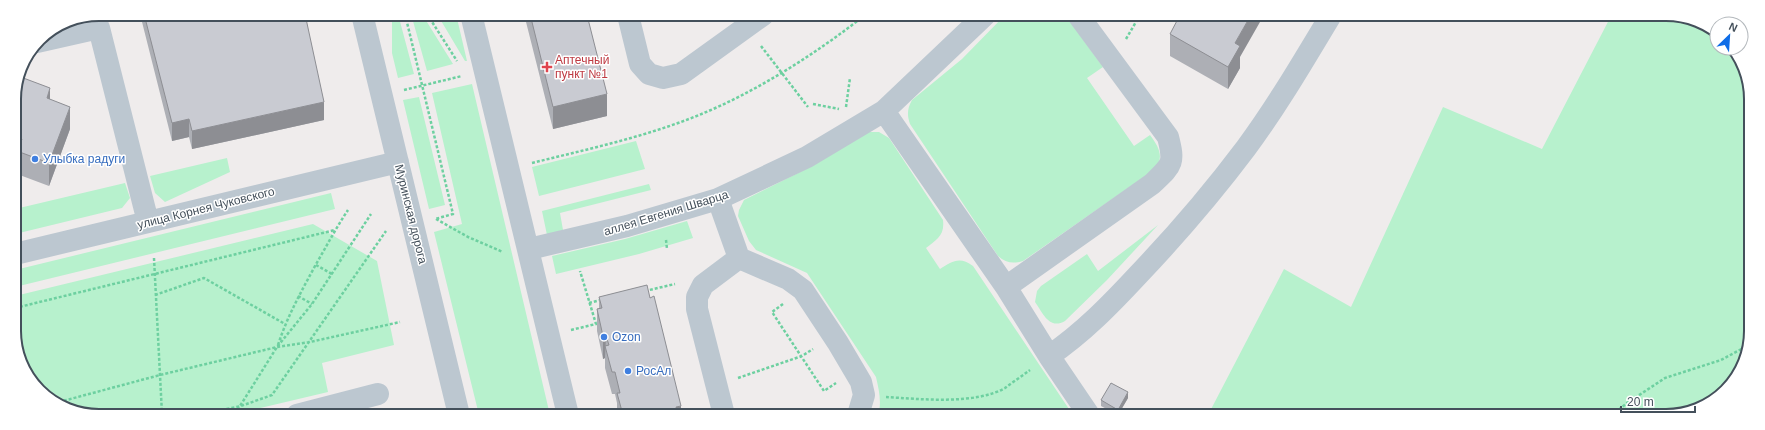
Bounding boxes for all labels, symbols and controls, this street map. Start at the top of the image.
north arrow [1709,16,1749,56]
text: N [1727,20,1739,34]
place label: Аптечный пункт №1 [555,53,609,81]
marker: Аптечный пункт №1 [542,62,552,72]
place label: Улыбка радуги [43,152,125,166]
marker: Улыбка радуги [30,154,40,164]
street label: Муринская дорога [392,163,430,265]
street label: улица Корнея Чуковского [136,184,276,232]
street label: аллея Евгения Шварца [602,187,730,239]
place label: Ozon [612,330,641,344]
marker: Ozon [599,332,609,342]
place label: РосАл [636,364,671,378]
marker: РосАл [623,366,633,376]
scale bar [1621,388,1695,414]
text: 20 m [1627,395,1654,409]

